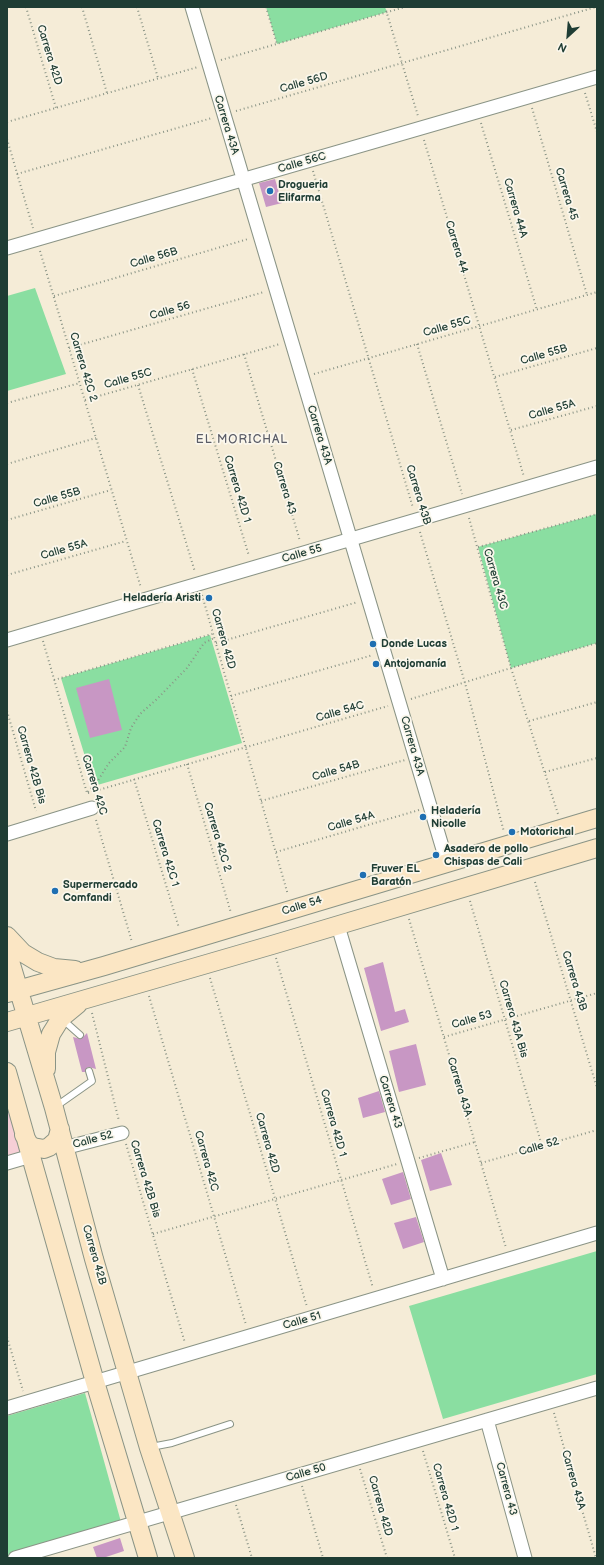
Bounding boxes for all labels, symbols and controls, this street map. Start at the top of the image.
north arrow [548,16,588,56]
street label: Carrera 42D [34,23,64,87]
text: N [556,40,569,55]
street label: Calle 56D [278,70,330,96]
street label: Carrera 43A [211,94,241,156]
street label: Calle 56C [277,150,327,176]
street label: Carrera 45 [552,166,580,222]
street label: Carrera 44A [500,177,530,239]
place label: Drogueria Elifarma [278,178,328,204]
marker: Drogueria Elifarma [265,186,275,196]
street label: Carrera 44 [442,219,470,275]
street label: Calle 56B [129,245,179,271]
street label: Calle 56 [148,299,192,323]
street label: Calle 55C [422,314,472,340]
street label: Carrera 42C 2 [66,331,100,403]
street label: Calle 55B [519,342,569,368]
street label: Calle 55C [103,366,153,392]
street label: Calle 55A [527,397,577,423]
street label: Carrera 43A [304,404,334,466]
district label: EL MORICHAL [196,433,288,447]
street label: Carrera 42D 1 [221,454,253,524]
street label: Carrera 43 [270,460,298,516]
street label: Carrera 43B [403,463,433,527]
street label: Calle 55B [32,485,82,511]
street label: Calle 55A [39,537,89,563]
street label: Calle 55 [280,542,324,566]
street label: Carrera 43C [480,547,510,611]
place label: Heladería Aristi [123,591,201,605]
marker: Heladería Aristi [204,593,214,603]
street label: Carrera 42D [208,607,238,671]
place label: Donde Lucas [381,637,447,651]
marker: Donde Lucas [368,639,378,649]
place label: Antojomanía [384,657,446,671]
marker: Antojomanía [371,659,381,669]
street label: Calle 54C [315,699,365,725]
street label: Carrera 43A [397,715,427,777]
street label: Carrera 42B Bis [14,724,48,806]
street label: Carrera 42C [79,753,109,817]
street label: Calle 54B [311,758,361,784]
street label: Carrera 42C 2 [200,801,234,873]
place label: Heladería Nicolle [431,804,481,830]
street label: Calle 54A [326,809,376,835]
marker: Heladería Nicolle [418,812,428,822]
street label: Carrera 42C 1 [149,818,181,888]
place label: Motorichal [520,825,574,839]
marker: Motorichal [507,827,517,837]
place label: Asadero de pollo Chispas de Cali [444,842,528,868]
marker: Asadero de pollo Chispas de Cali [431,850,441,860]
place label: Fruver EL Baratón [371,862,420,888]
marker: Fruver EL Baratón [358,870,368,880]
place label: Supermercado Comfandi [63,878,138,904]
marker: Supermercado Comfandi [50,886,60,896]
street label: Calle 54 [280,894,324,918]
street label: Carrera 43B [559,949,589,1013]
street label: Carrera 43A Bis [496,979,530,1059]
street label: Calle 53 [450,1008,494,1032]
street label: Carrera 43A [444,1056,474,1118]
street label: Carrera 43 [376,1074,404,1130]
street label: Carrera 42D 1 [317,1088,349,1158]
street label: Carrera 42D [252,1111,282,1175]
street label: Calle 52 [71,1128,115,1152]
street label: Carrera 42C [191,1129,221,1193]
street label: Calle 52 [517,1135,561,1159]
street label: Carrera 42B Bis [127,1139,163,1219]
street label: Carrera 42B [79,1223,109,1287]
street label: Calle 51 [281,1309,323,1333]
street label: Carrera 43A [558,1449,588,1511]
street label: Calle 50 [284,1461,328,1485]
street label: Carrera 43 [493,1461,519,1517]
street label: Carrera 42D 1 [429,1462,461,1532]
street label: Carrera 42D [365,1474,395,1538]

